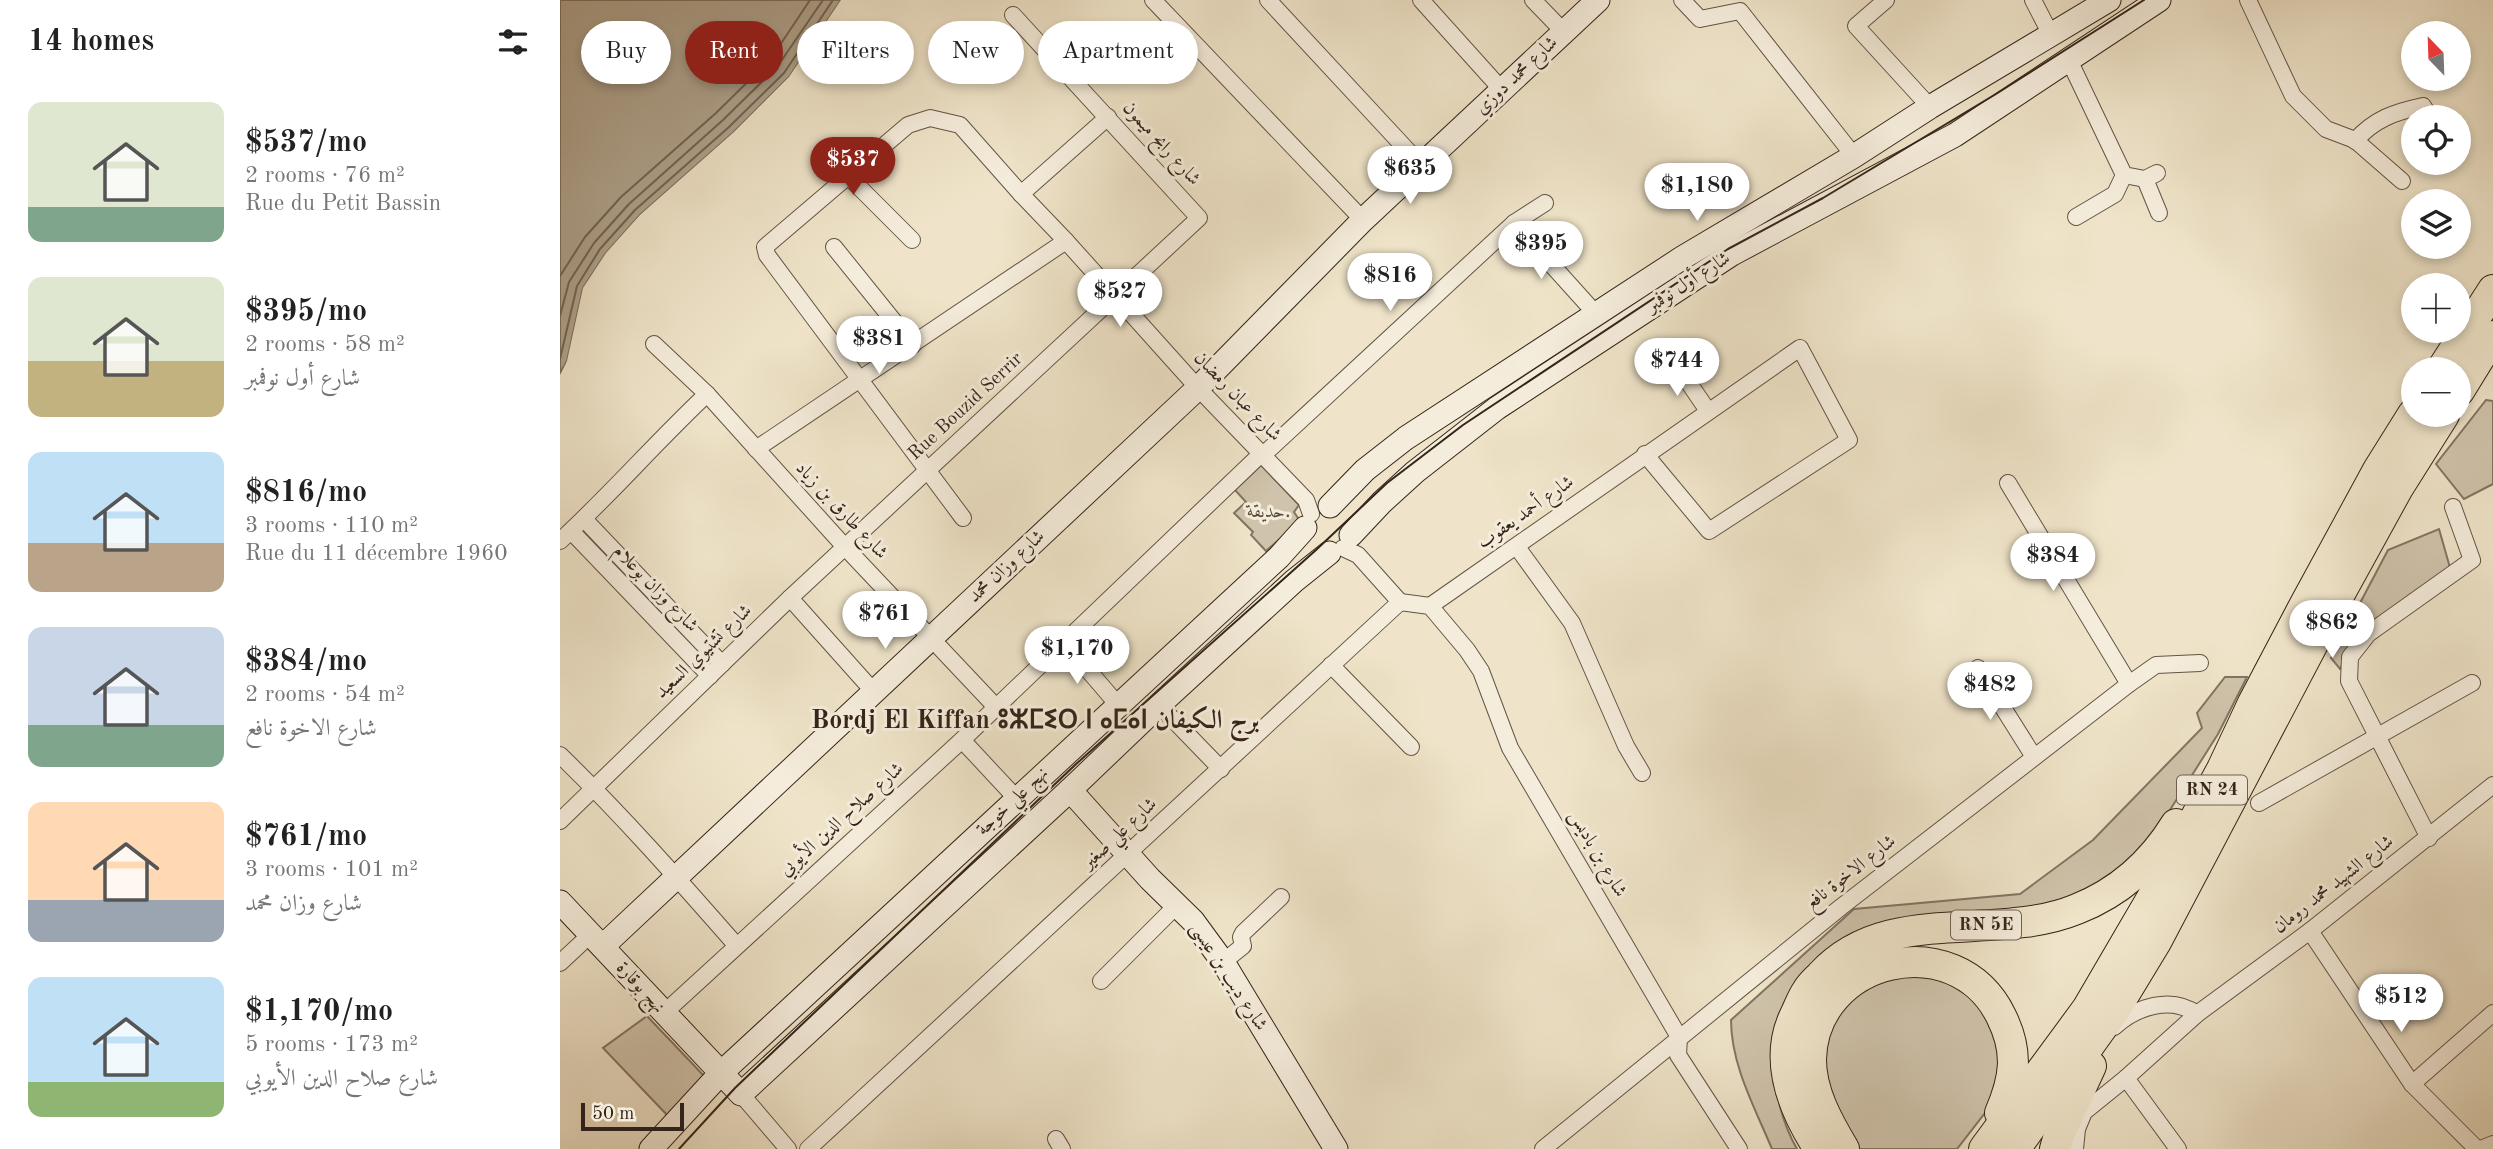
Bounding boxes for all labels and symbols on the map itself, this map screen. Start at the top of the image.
north arrow [2401,21,2471,91]
street label: شارع محمد دوزي [1472,33,1564,122]
street label: شارع رابح ميمون [1115,98,1203,193]
pin: $537 [812,138,894,197]
pin: $635 [1369,146,1451,206]
pin: $1,180 [1640,164,1754,223]
pin: $395 [1500,222,1582,281]
street label: شارع أول نوفمبر [1640,245,1736,321]
pin: $816 [1349,254,1431,313]
pin: $527 [1079,270,1161,329]
pin: $381 [838,316,920,376]
pin: $744 [1636,338,1718,398]
street label: Rue Bouzid Serrir [905,349,1027,465]
street label: شارع عبان رمضان [1187,349,1284,448]
street label: شارع طارق بن زياد [788,459,891,566]
street label: شارع أحمد يعقوب [1471,469,1580,556]
park label: حديقة. [1245,503,1291,523]
street label: شارع وزان محمد [965,527,1052,610]
pin: $384 [2012,534,2094,593]
street label: شارع وزان بوعلام [605,542,701,640]
pin: $761 [844,592,926,651]
pin: $862 [2291,600,2373,660]
street label: شارع تشتيوي السعيد [651,601,759,706]
pin: $1,170 [1020,626,1134,686]
pin: $482 [1949,662,2031,722]
district label: Bordj El Kiffan ⵓⵣⵎⵉⵔ ⵏ ⴰⵎⴰⵏ برج الكيفان [811,705,1260,742]
street label: شارع صلاح الدين الأيوبي [772,755,912,885]
street label: نهج علي خوجة [973,764,1057,845]
road number: RN 24 [2177,776,2247,804]
street label: شارع علي صغير [1078,795,1166,880]
street label: شارع بن باديس [1561,807,1629,903]
street label: شارع الاخوة نافع [1802,832,1903,919]
street label: شارع الشهيد محمد رومان [2270,832,2400,941]
road number: RN 5E [1951,910,2021,940]
street label: شارع ديب بن عيسى [1183,919,1270,1037]
street label: نهج بوقارة [608,959,668,1022]
pin: $512 [2360,974,2442,1034]
scale bar [581,1100,684,1132]

